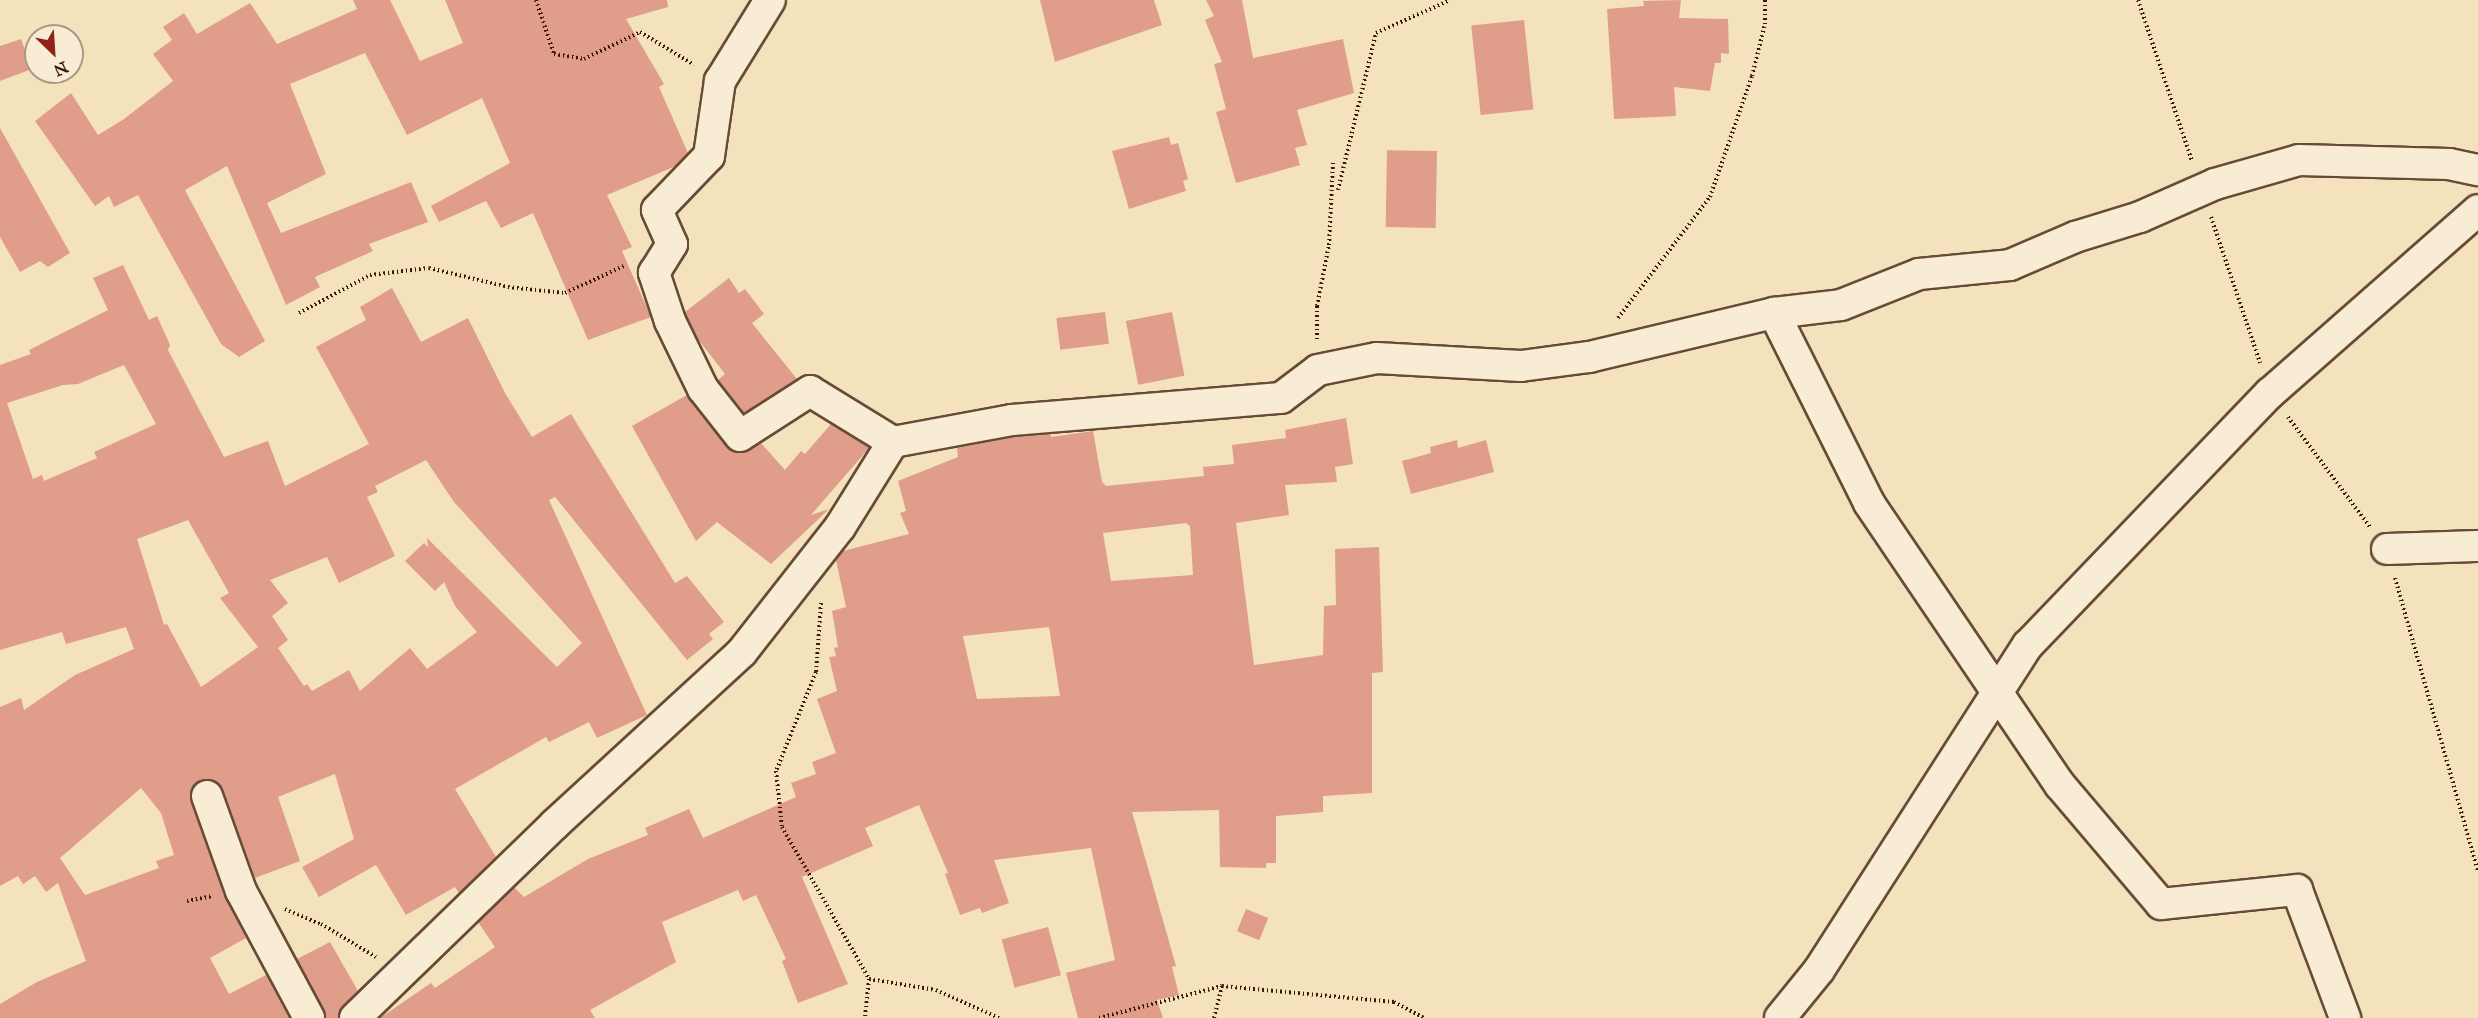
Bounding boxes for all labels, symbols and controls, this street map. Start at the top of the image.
north arrow [24,24,84,84]
text: N [51,57,71,80]

